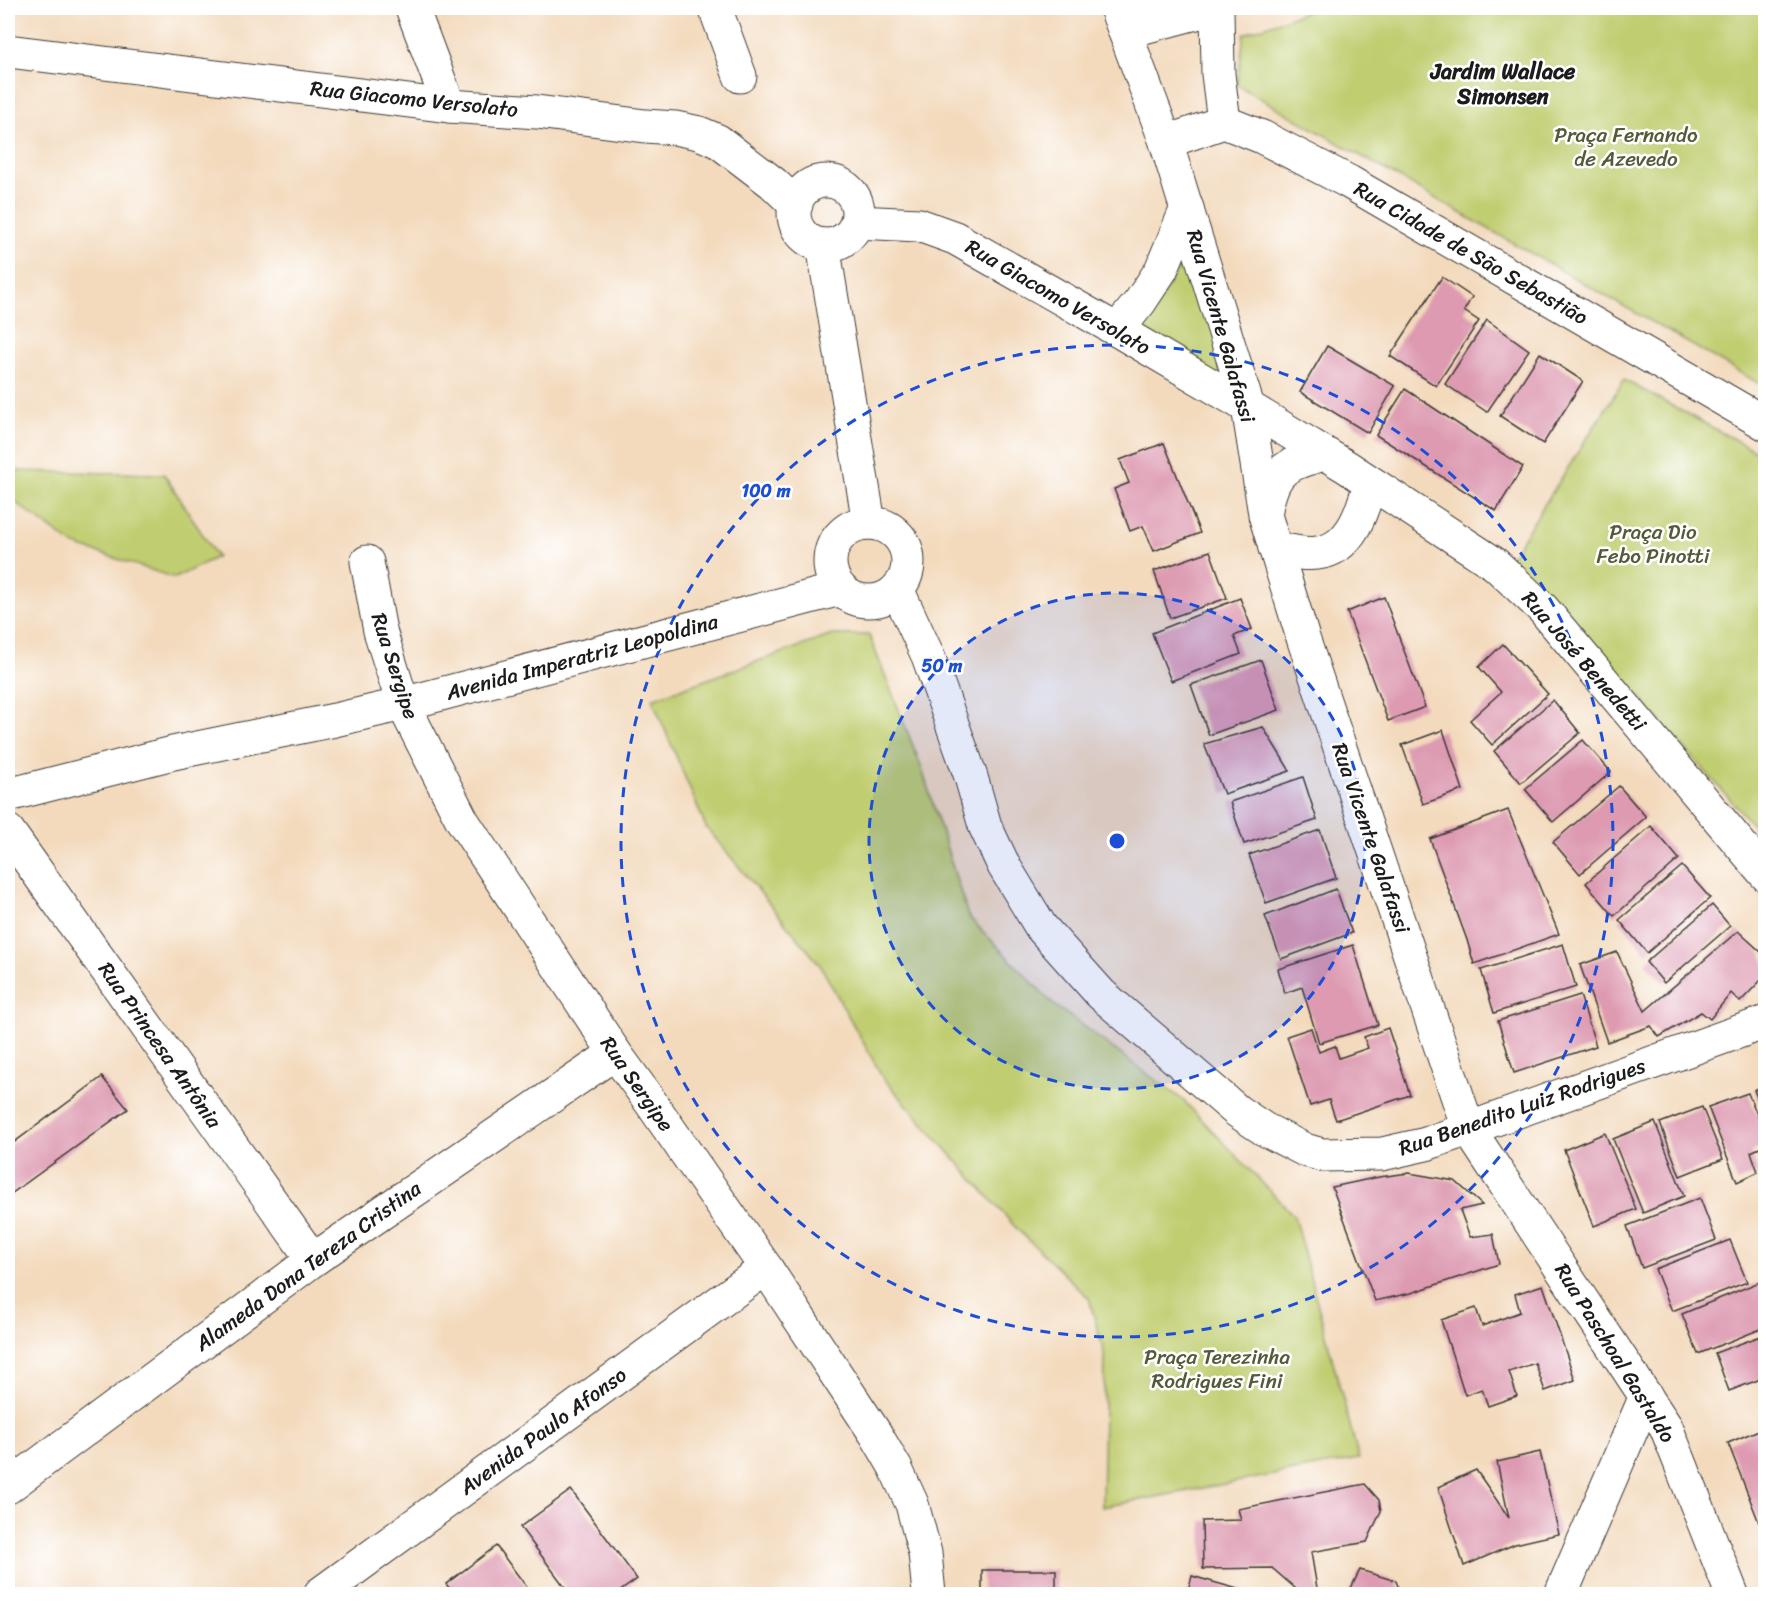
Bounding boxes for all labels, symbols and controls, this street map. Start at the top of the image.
district label: Jardim Wallace Simonsen [1429,52,1576,116]
street label: Rua Giacomo Versolato [308,69,520,129]
park label: Praça Fernando de Azevedo [1554,116,1698,178]
street label: Rua Cidade de São Sebastião [1347,170,1596,336]
street label: Rua Vicente Galafassi [1175,225,1267,428]
street label: Rua Giacomo Versolato [958,228,1158,366]
text: 100 m [742,475,791,507]
park label: Praça Dio Febo Pinotti [1596,513,1711,575]
street label: Rua José Benedetti [1512,582,1657,741]
street label: Avenida Imperatriz Leopoldina [441,602,723,712]
street label: Rua Sergipe [360,608,430,724]
text: 50 m [922,650,963,682]
street label: Rua Vicente Galafassi [1321,738,1422,940]
centre of rings [1107,831,1127,851]
street label: Rua Princesa Antônia [88,953,232,1137]
street label: Rua Sergipe [590,1028,684,1140]
street label: Rua Benedito Luiz Rodrigues [1393,1047,1651,1167]
street label: Alameda Dona Tereza Cristina [186,1170,430,1362]
street label: Rua Paschoal Gastaldo [1544,1255,1686,1451]
park label: Praça Terezinha Rodrigues Fini [1144,1338,1290,1400]
street label: Avenida Paulo Afonso [450,1357,635,1506]

